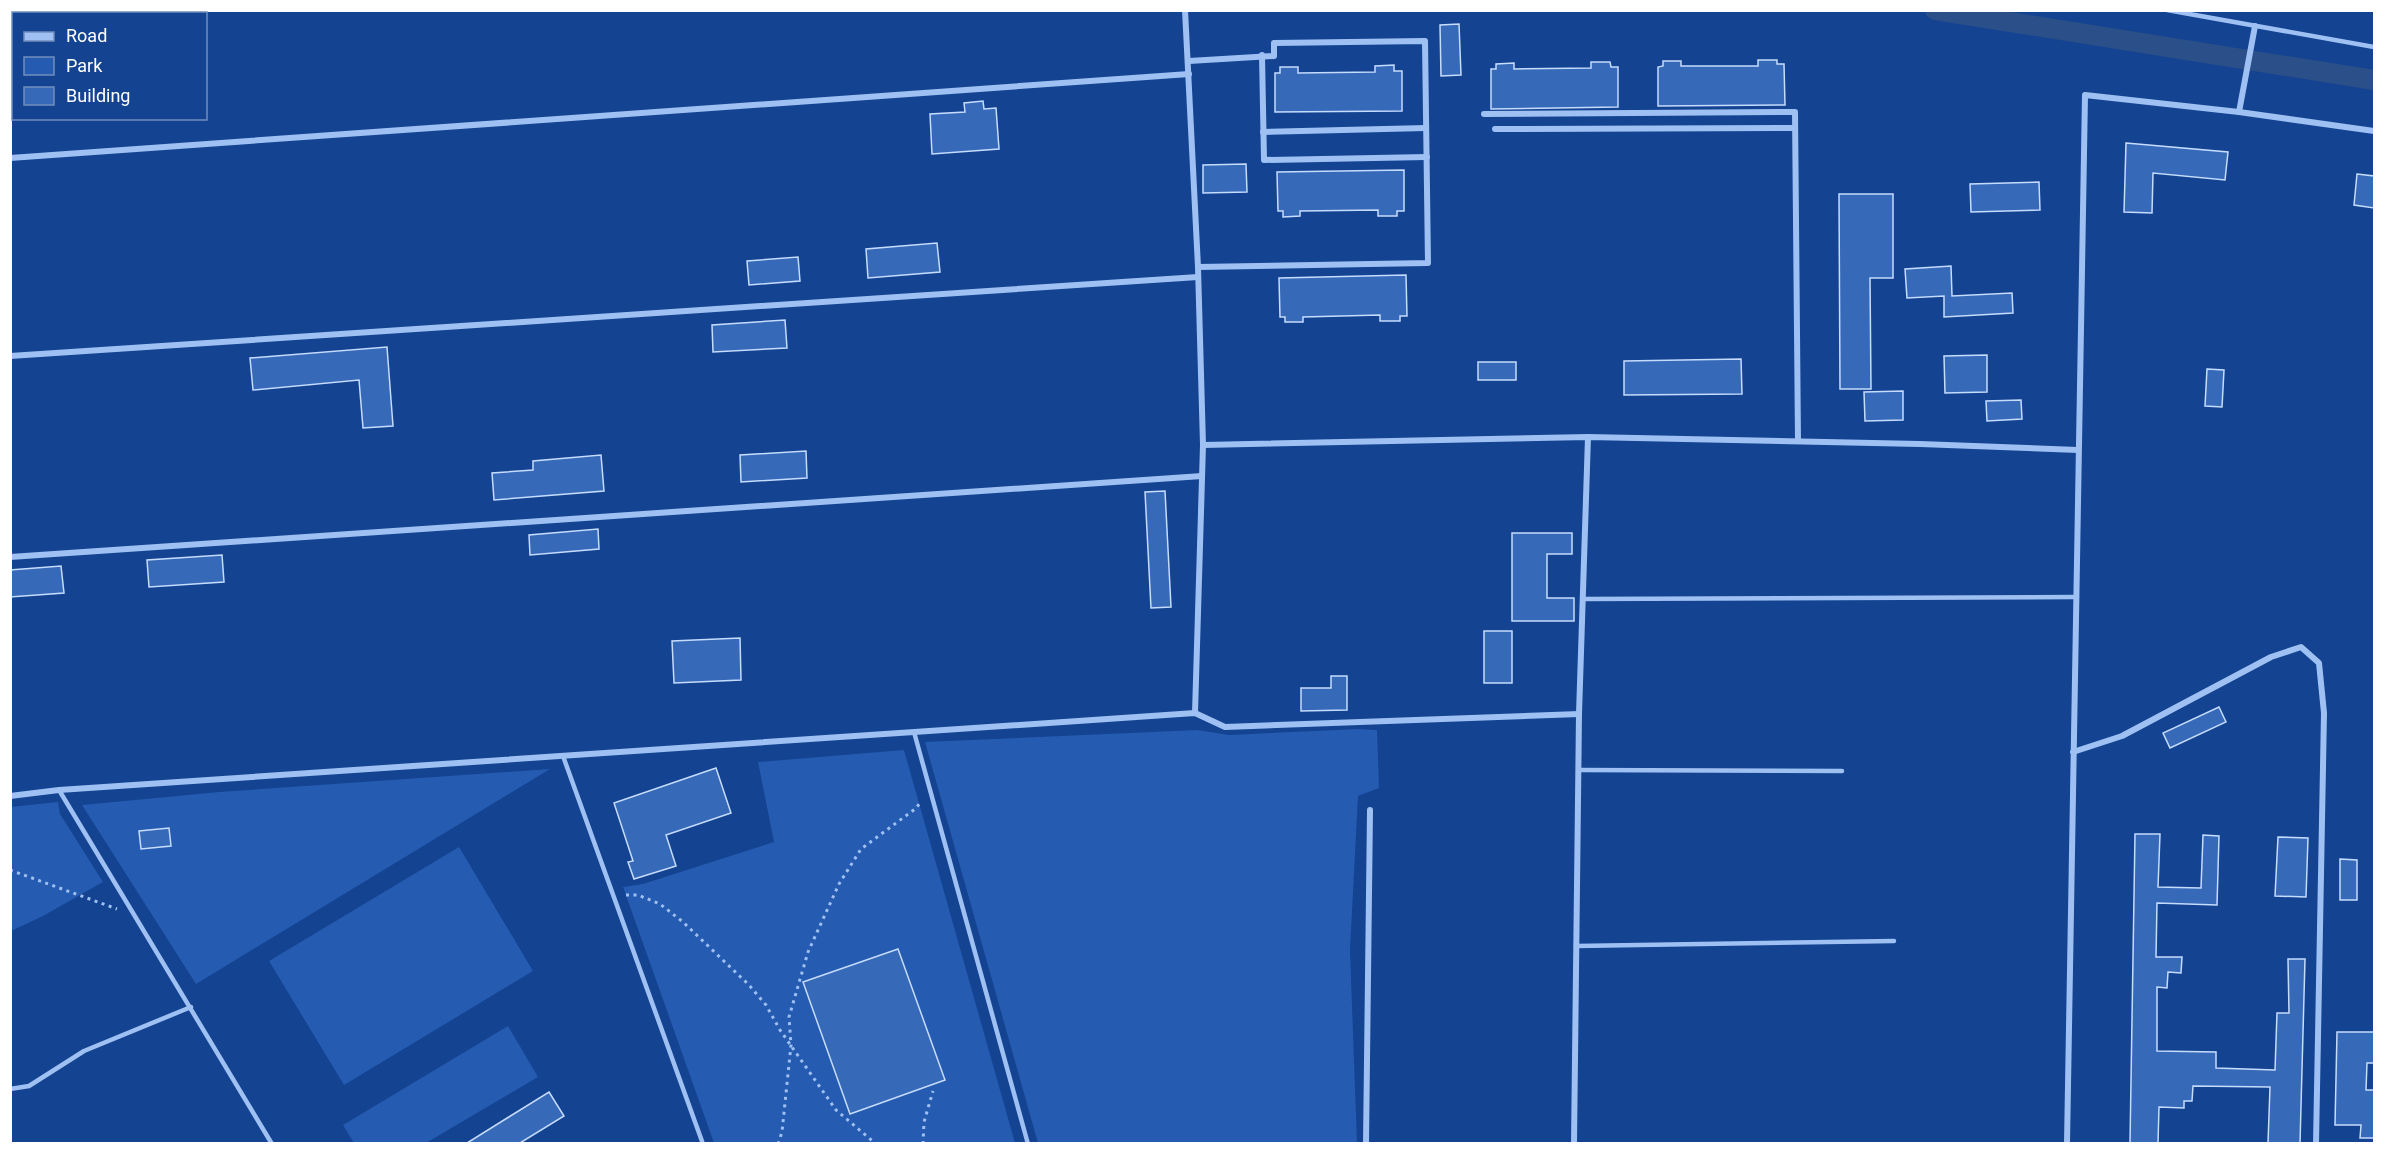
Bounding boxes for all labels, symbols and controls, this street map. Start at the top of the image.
legend [12,12,207,120]
text: Road [66,25,107,46]
text: Park [66,55,103,76]
text: Building [66,85,130,106]

